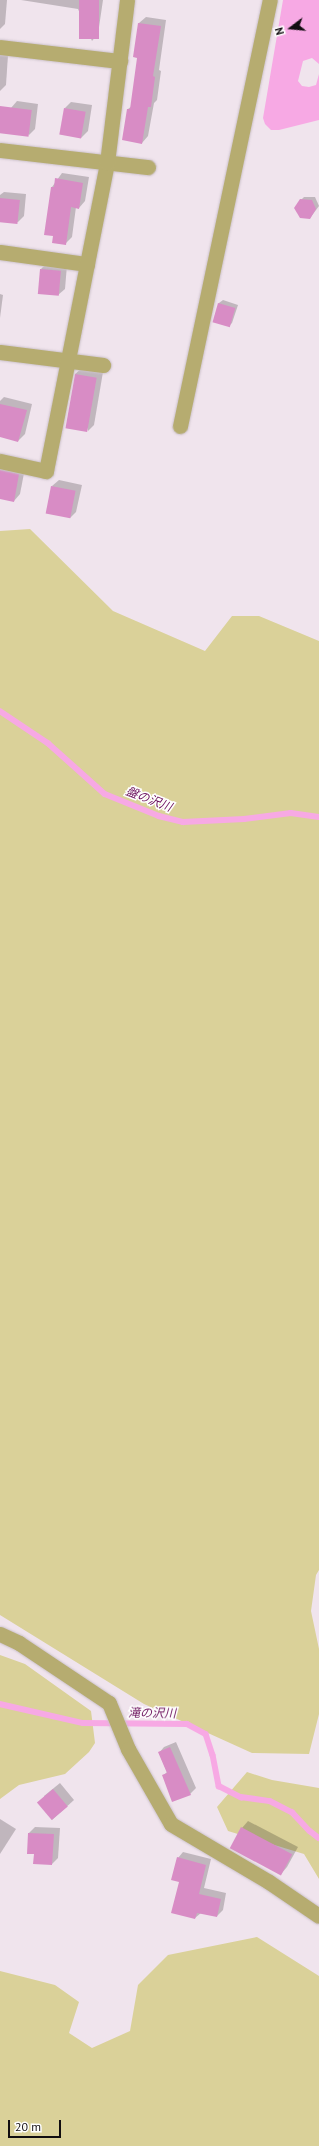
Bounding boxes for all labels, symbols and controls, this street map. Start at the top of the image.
north arrow [271,8,311,48]
text: N [272,26,287,37]
water label: 盤の沢川 [124,784,174,814]
water label: 滝の沢川 [128,1705,176,1721]
scale bar [10,2112,63,2138]
text: 20 m [15,2119,41,2134]

